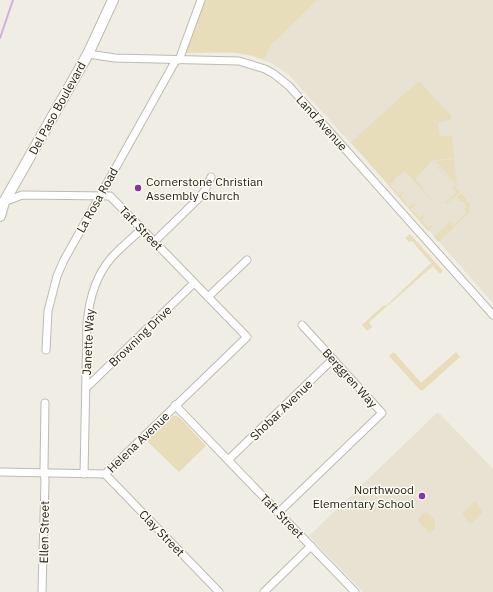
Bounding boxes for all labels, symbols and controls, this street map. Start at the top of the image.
street label: Del Paso Boulevard [25,59,89,157]
street label: Land Avenue [293,92,351,154]
street label: La Rosa Road [73,165,121,235]
place label: Cornerstone Christian Assembly Church [146,174,263,203]
marker: Cornerstone Christian Assembly Church [133,183,143,193]
street label: Taft Street [116,203,166,253]
street label: Browning Drive [105,302,175,370]
street label: Janette Way [79,308,97,376]
street label: Berggren Way [319,345,381,411]
street label: Shobar Avenue [247,376,316,444]
street label: Helena Avenue [104,408,173,476]
place label: Northwood Elementary School [313,482,414,511]
street label: Taft Street [257,491,307,541]
marker: Northwood Elementary School [417,491,427,501]
street label: Ellen Street [36,501,52,563]
street label: Clay Street [136,507,188,559]

